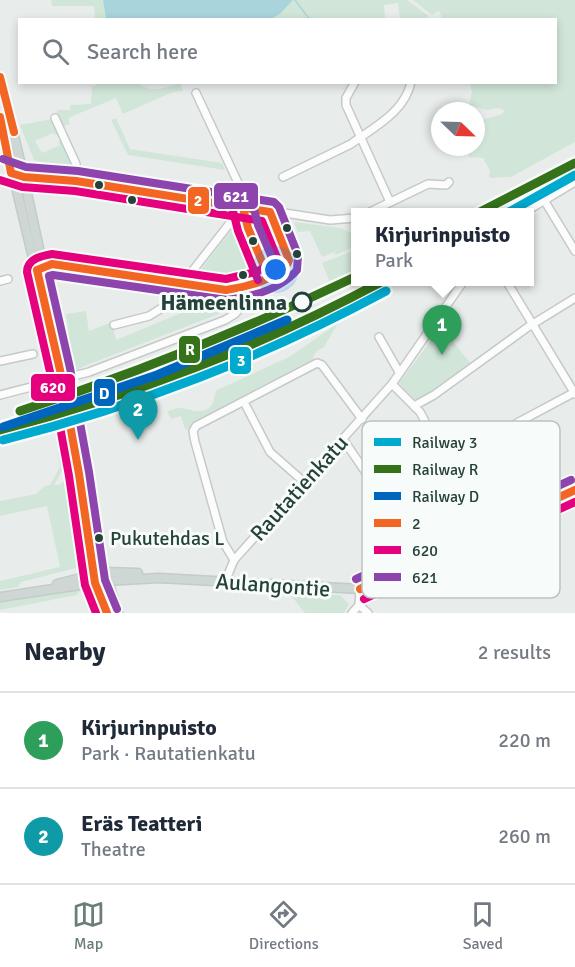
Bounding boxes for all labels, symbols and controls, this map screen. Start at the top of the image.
search box [18,18,557,84]
icon: search [39,35,72,68]
text: Search here [87,38,198,65]
north arrow [431,102,485,156]
unlabelled marker [93,179,105,191]
line badge: 621 [213,182,259,210]
line badge: 2 [187,186,210,215]
text: 621 [223,187,249,207]
text: 2 [194,191,202,211]
unlabelled marker [126,194,138,206]
popup [351,208,534,286]
text: Kirjurinpuisto [375,221,510,248]
unlabelled marker [281,222,293,234]
unlabelled marker [247,235,259,247]
unlabelled marker [291,248,303,260]
text: Park [375,248,413,273]
your location [261,255,290,284]
unlabelled marker [237,269,249,281]
place label: Hämeenlinna [160,289,287,316]
marker: Hämeenlinna [292,292,312,312]
pin: 1 [422,306,462,355]
line badge: R [178,335,201,364]
text: R [185,340,195,360]
line badge: 3 [229,346,252,375]
text: 3 [237,351,245,371]
line badge: 620 [30,373,76,402]
text: 620 [40,378,66,398]
line badge: D [93,378,116,407]
text: D [99,384,110,404]
pin: 2 [118,390,158,440]
legend [362,421,560,598]
street label: Rautatienkatu [244,429,354,547]
text: Railway 3 [412,433,478,453]
text: Railway R [412,460,479,480]
text: Railway D [412,487,479,507]
text: 2 [412,514,421,534]
place label: Pukutehdas L [110,526,225,551]
marker: Pukutehdas L [93,532,105,544]
text: 620 [412,541,438,561]
street label: Aulangontie [215,568,331,602]
text: 621 [412,568,438,588]
text: Nearby [24,636,105,668]
text: 2 results [478,640,551,665]
text: Kirjurinpuisto [81,714,217,741]
text: 1 [38,728,49,753]
text: 220 m [498,728,551,753]
text: Park · Rautatienkatu [81,741,256,766]
text: Eräs Teatteri [81,810,202,837]
text: 2 [38,824,49,849]
text: 260 m [498,824,551,849]
text: Theatre [81,837,146,862]
tab: Map [72,898,105,954]
tab: Directions [249,898,319,954]
tab: Saved [463,898,503,954]

